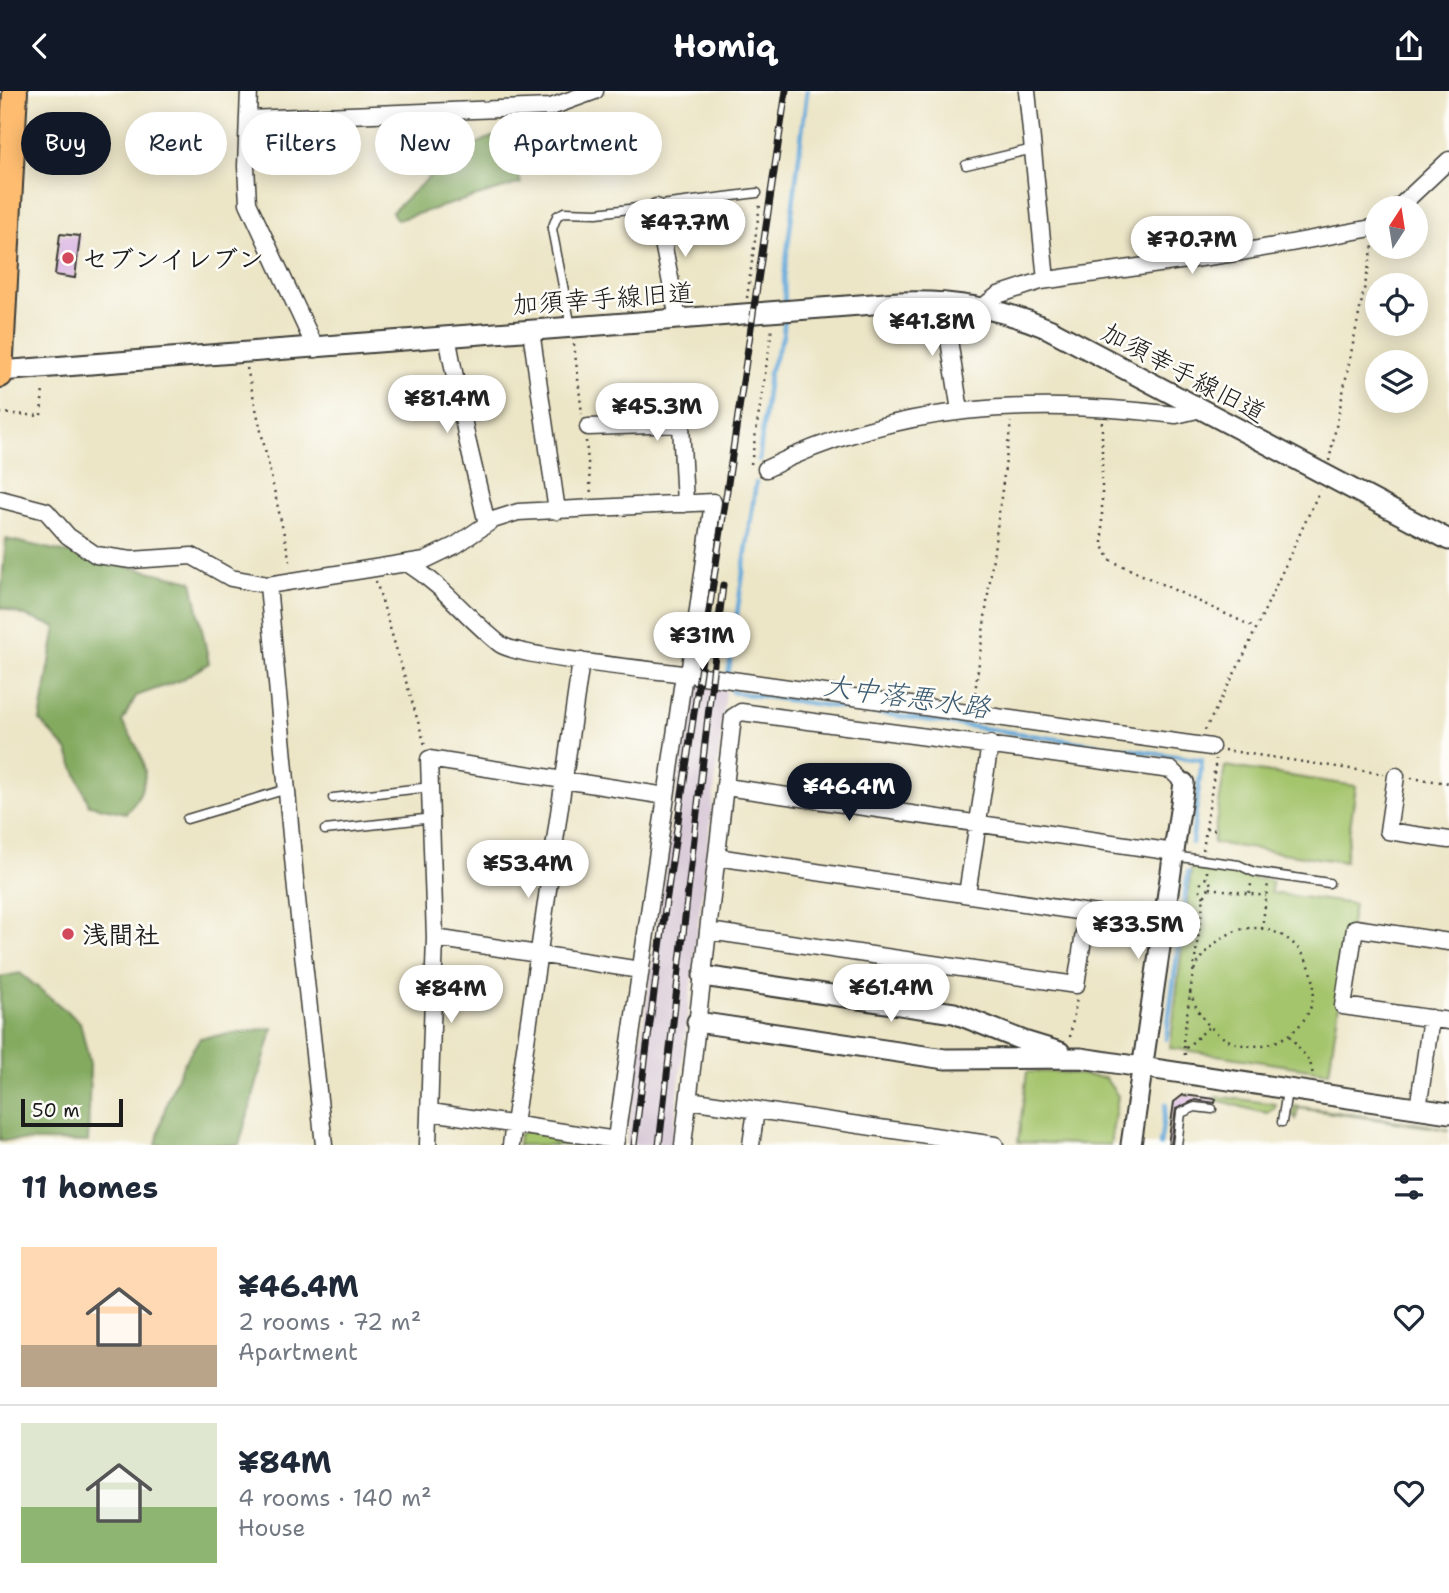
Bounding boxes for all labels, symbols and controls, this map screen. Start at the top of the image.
text: Homiq [673,24,776,67]
icon: back [21,27,59,65]
icon: share [1390,27,1428,65]
chip: Buy [21,112,111,175]
chip: Rent [125,112,227,175]
chip: Filters [241,112,361,175]
chip: New [375,112,475,175]
chip: Apartment [489,112,662,175]
north arrow [1365,196,1428,259]
map controls [1365,196,1428,413]
pin: ¥47.7M [628,199,742,259]
text: ¥47.7M [640,207,730,237]
pin: ¥70.7M [1135,216,1249,276]
text: ¥70.7M [1147,224,1237,254]
place label: セブンイレブン [82,241,264,276]
marker: セブンイレブン [60,250,76,266]
button: locate [1365,273,1428,336]
street label: 加須幸手線旧道 [511,274,695,322]
pin: ¥41.8M [875,299,989,358]
text: ¥41.8M [889,306,975,336]
street label: 加須幸手線旧道 [1095,314,1273,430]
button: layers [1365,350,1428,413]
pin: ¥81.4M [390,375,504,435]
text: ¥81.4M [404,383,490,413]
pin: ¥45.3M [600,383,714,443]
text: ¥45.3M [612,391,702,421]
pin: ¥31M [661,613,743,672]
text: ¥31M [669,620,735,650]
water label: 大中落悪水路 [821,665,995,727]
pin: ¥46.4M [792,763,906,823]
text: ¥46.4M [803,771,895,801]
pin: ¥53.4M [471,841,585,900]
text: ¥53.4M [483,848,573,878]
pin: ¥33.5M [1081,901,1195,961]
text: ¥33.5M [1092,909,1184,939]
place label: 浅間社 [82,917,160,952]
marker: 浅間社 [60,926,76,942]
pin: ¥84M [410,965,492,1025]
pin: ¥61.4M [834,965,948,1024]
text: ¥61.4M [849,972,933,1002]
text: ¥84M [415,973,487,1003]
scale bar [21,1096,122,1128]
text: 50 m [32,1098,80,1123]
text: 11 homes [21,1167,158,1208]
icon: filters [1390,1168,1428,1206]
text: ¥46.4M [238,1266,359,1307]
icon: home [77,1275,161,1359]
icon: heart [1390,1298,1428,1336]
text: 2 rooms · 72 m² [238,1307,421,1337]
text: Apartment [238,1337,358,1367]
text: ¥84M [238,1442,332,1483]
icon: home [77,1451,161,1535]
icon: heart [1390,1474,1428,1512]
text: 4 rooms · 140 m² [238,1483,432,1513]
text: House [238,1513,306,1543]

